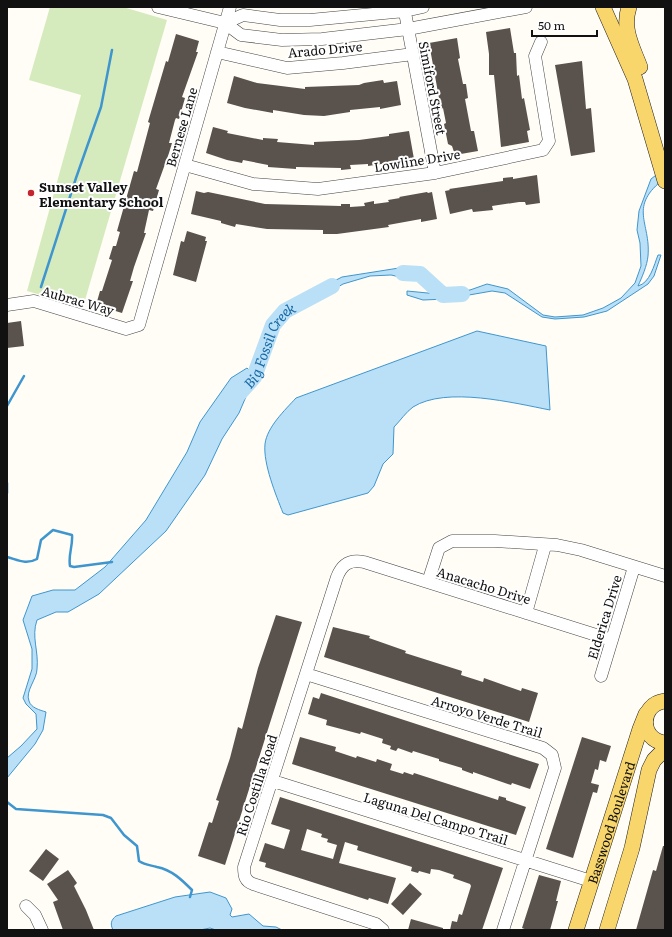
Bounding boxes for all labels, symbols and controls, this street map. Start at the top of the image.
scale bar [532,12,597,38]
text: 50 m [538,16,565,34]
street label: Arado Drive [287,36,363,62]
street label: Simiford Street [415,39,452,137]
street label: Bernese Lane [161,85,202,169]
street label: Lowline Drive [372,144,462,176]
place label: Sunset Valley Elementary School [39,177,164,211]
marker: Sunset Valley Elementary School [26,188,36,198]
street label: Aubrac Way [39,281,117,320]
water label: Big Fossil Creek [239,297,299,393]
street label: Anacacho Drive [435,562,534,608]
street label: Elderica Drive [582,572,626,662]
street label: Arroyo Verde Trail [429,690,546,742]
street label: Rio Costilla Road [231,732,281,838]
street label: Basswood Boulevard [582,759,639,886]
street label: Laguna Del Campo Trail [361,787,511,849]

